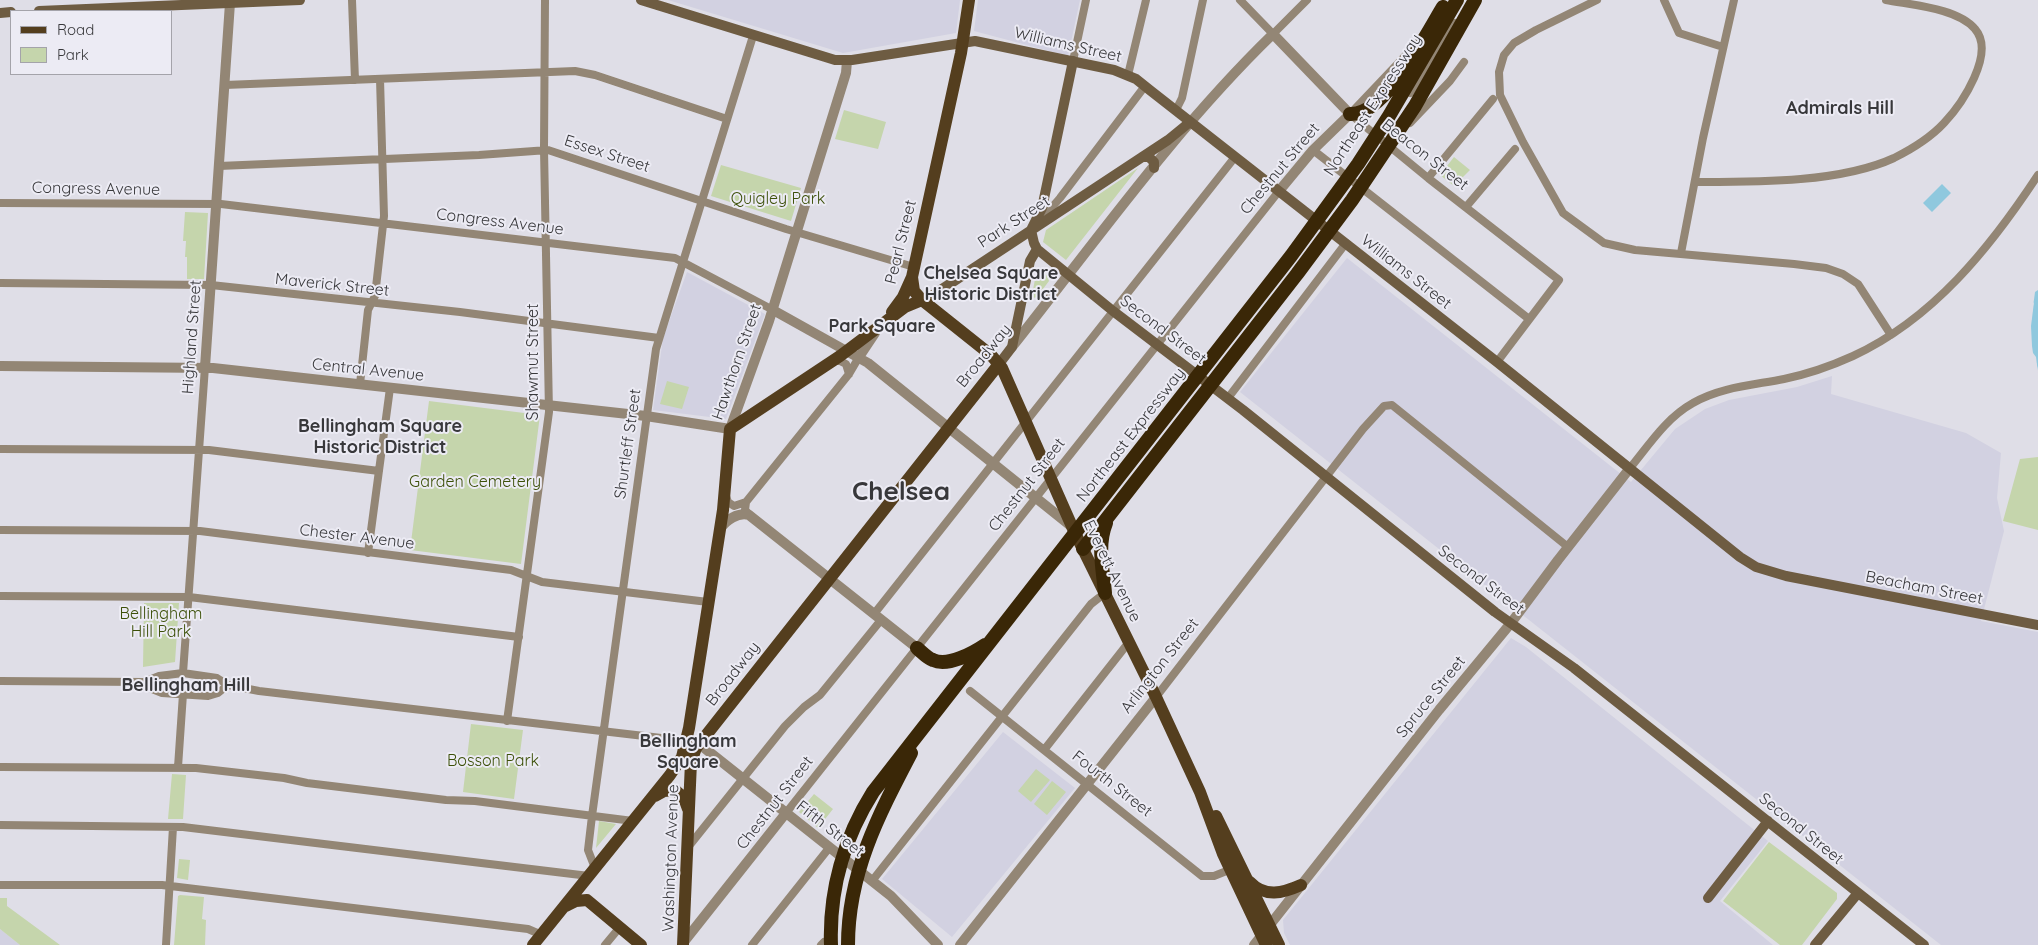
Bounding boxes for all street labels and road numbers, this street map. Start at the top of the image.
street label: Williams Street [1012,23,1124,67]
street label: Northeast Expressway [1320,30,1426,180]
street label: Beacon Street [1378,115,1472,195]
street label: Chestnut Street [1236,119,1324,219]
street label: Essex Street [562,131,652,177]
street label: Congress Avenue [32,178,160,200]
street label: Park Street [974,192,1054,252]
street label: Pearl Street [881,198,921,286]
street label: Congress Avenue [435,205,565,239]
street label: Williams Street [1357,231,1455,313]
street label: Maverick Street [274,269,390,301]
street label: Highland Street [178,279,206,395]
street label: Second Street [1116,291,1210,369]
street label: Hawthorn Street [708,301,766,423]
street label: Shawmut Street [523,304,543,420]
street label: Broadway [953,320,1015,392]
street label: Central Avenue [311,355,425,385]
street label: Northeast Expressway [1073,364,1189,506]
street label: Shurtleff Street [611,388,645,500]
street label: Chestnut Street [985,434,1069,536]
street label: Everett Avenue [1079,517,1145,625]
street label: Chester Avenue [298,520,416,554]
street label: Second Street [1434,541,1528,619]
street label: Beacham Street [1864,567,1984,609]
street label: Arlington Street [1117,615,1203,717]
street label: Broadway [702,638,764,710]
street label: Spruce Street [1392,652,1470,742]
street label: Fourth Street [1068,747,1156,821]
street label: Chestnut Street [733,752,817,854]
street label: Washington Avenue [659,784,683,932]
street label: Second Street [1755,789,1847,869]
street label: Fifth Street [792,797,868,861]

